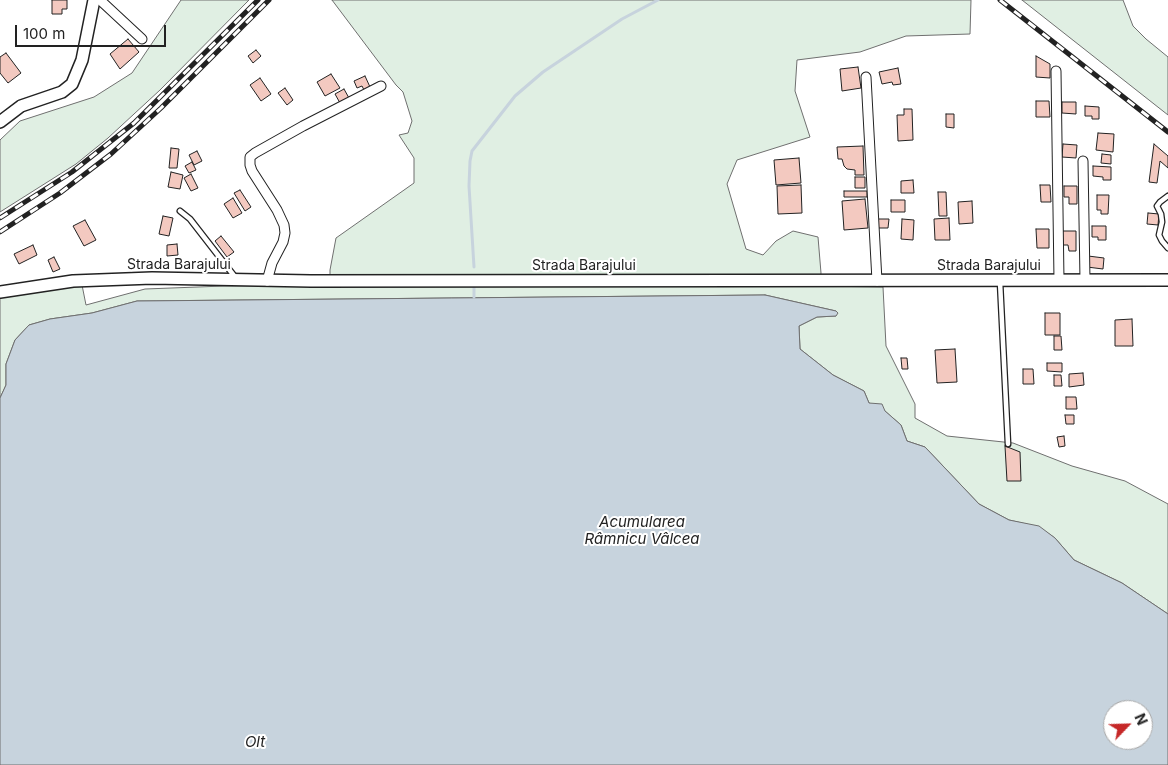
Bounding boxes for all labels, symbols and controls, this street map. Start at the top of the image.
scale bar [18,15,169,47]
text: 100 m [23,24,65,43]
street label: Strada Barajului [127,257,231,273]
street label: Strada Barajului [532,258,636,274]
street label: Strada Barajului [937,258,1041,274]
water label: Acumularea Râmnicu Vâlcea [585,513,699,548]
north arrow [1103,700,1153,750]
text: N [1131,711,1151,727]
water label: Olt [245,733,265,751]

